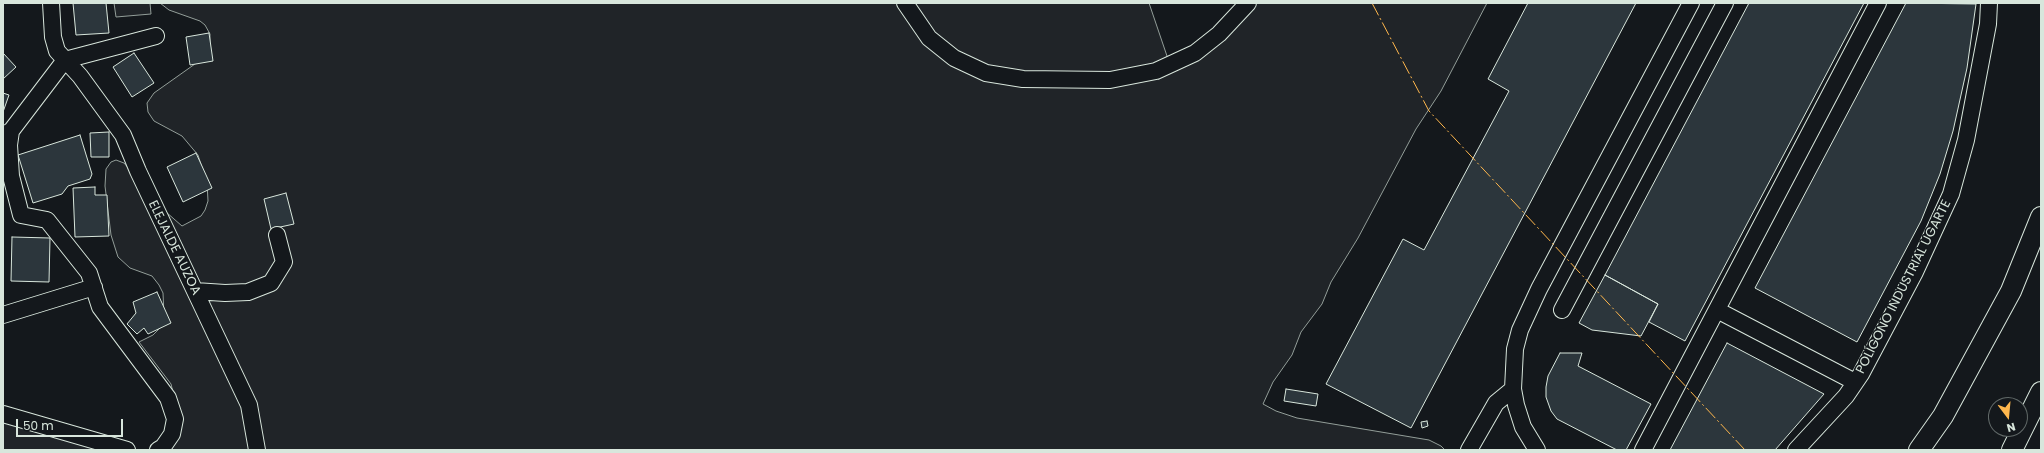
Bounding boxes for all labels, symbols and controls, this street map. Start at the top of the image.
street label: ELEJALDE AUZOA [144,198,204,298]
street label: POLÍGONO INDUSTRIAL UGARTE [1853,198,1955,376]
north arrow [1988,397,2028,437]
scale bar [18,411,125,437]
text: 50 m [23,417,54,434]
text: N [2005,419,2017,436]

